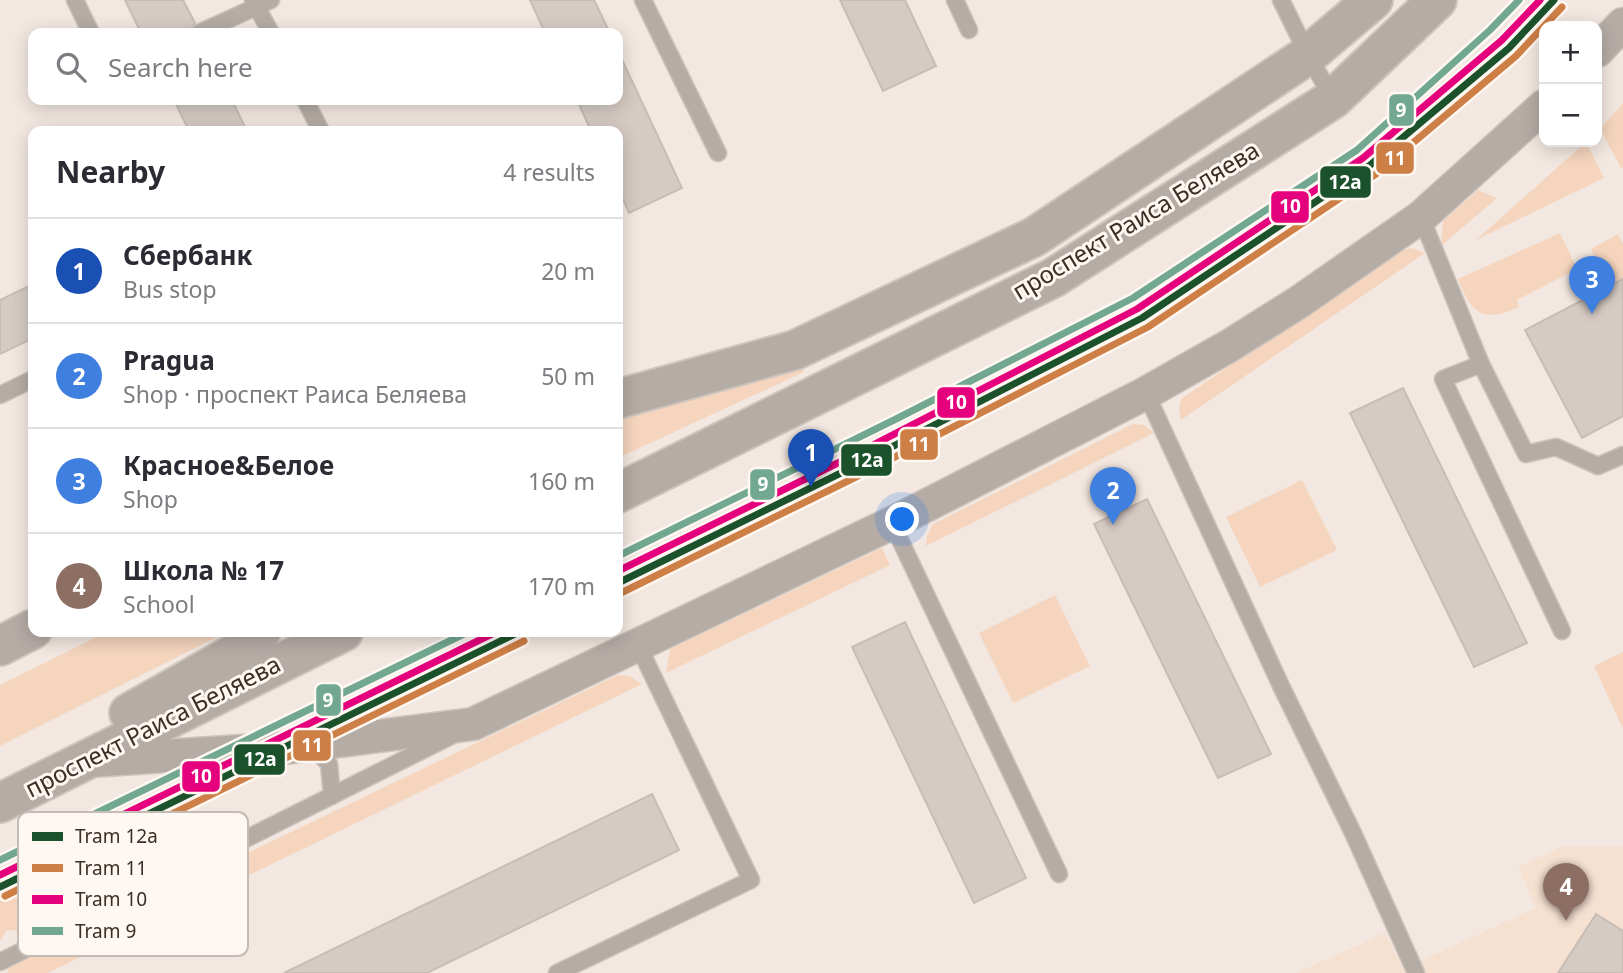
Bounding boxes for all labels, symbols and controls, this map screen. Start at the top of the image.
map controls [1539,21,1602,147]
button: + [1539,21,1602,84]
search box [28,28,623,105]
icon: search [52,48,90,86]
text: Search here [108,49,253,85]
button: − [1539,84,1602,147]
line badge: 9 [1388,93,1415,127]
text: 9 [1396,97,1407,123]
street label: проспект Раиса Беляева [1006,133,1265,307]
line badge: 11 [1375,141,1415,175]
text: 11 [1384,145,1406,171]
text: Nearby [56,151,165,192]
text: 4 results [503,156,595,188]
line badge: 12а [1319,165,1372,199]
text: 12а [1328,169,1362,195]
line badge: 10 [1270,190,1310,224]
text: 10 [1279,193,1301,219]
text: Сбербанк [123,237,252,273]
text: 1 [72,255,86,287]
text: 20 m [541,255,595,287]
pin: 3 [1569,256,1615,314]
text: Bus stop [123,273,217,305]
text: Pragua [123,342,215,378]
text: 2 [72,360,86,392]
text: 50 m [541,360,595,392]
text: Shop · проспект Раиса Беляева [123,378,467,410]
line badge: 10 [936,386,976,419]
text: 10 [945,389,967,415]
line badge: 11 [899,428,939,461]
pin: 1 [788,429,834,487]
text: 11 [908,431,930,457]
line badge: 12а [840,443,893,477]
text: Красное&Белое [123,447,334,483]
text: 12а [850,447,884,473]
text: 3 [72,465,86,497]
text: 160 m [528,465,595,497]
pin: 2 [1090,467,1136,525]
line badge: 9 [749,468,776,501]
text: 9 [758,471,769,497]
text: Shop [123,483,178,515]
your location [885,502,919,536]
text: Школа № 17 [123,552,284,588]
text: 4 [72,570,86,602]
text: 170 m [528,570,595,602]
text: School [123,588,195,620]
street label: проспект Раиса Беляева [19,647,286,805]
line badge: 9 [315,683,342,717]
text: 9 [323,687,334,713]
line badge: 11 [292,729,332,762]
text: 11 [301,732,323,758]
line badge: 12а [233,743,286,776]
text: 12а [243,746,277,772]
line badge: 10 [181,760,221,793]
text: 10 [190,763,212,789]
legend [18,812,248,956]
text: Tram 12а [75,823,158,849]
text: Tram 11 [75,855,147,881]
pin: 4 [1543,863,1589,921]
text: Tram 10 [75,886,147,912]
text: Tram 9 [75,918,136,944]

